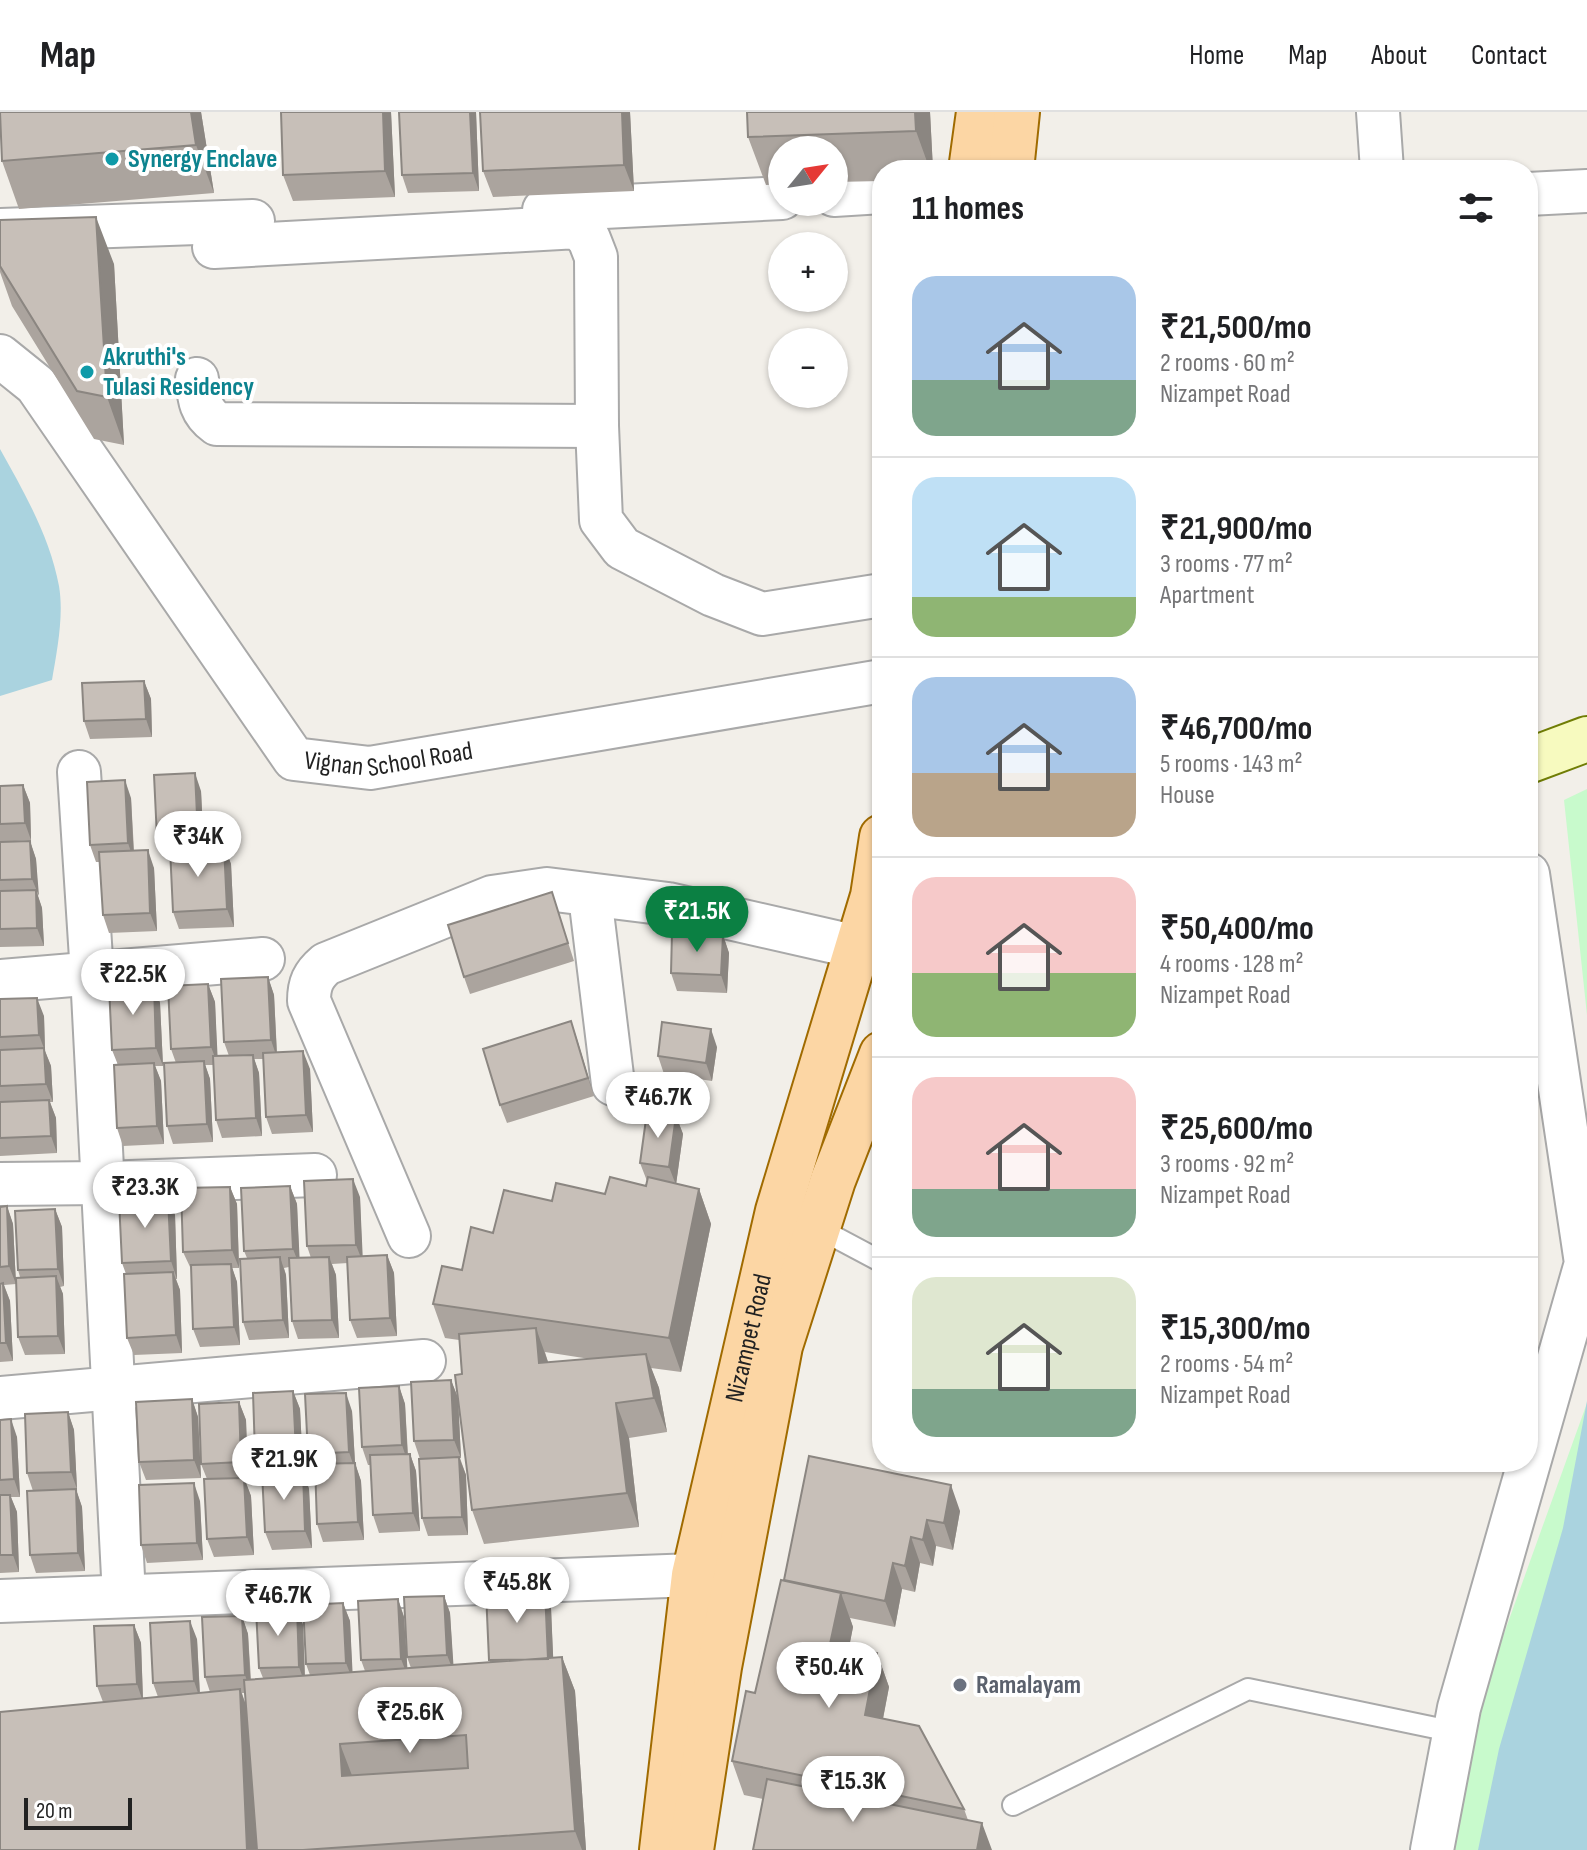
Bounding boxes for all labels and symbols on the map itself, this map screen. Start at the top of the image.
north arrow [768,136,848,216]
place label: Synergy Enclave [128,144,277,175]
marker: Synergy Enclave [103,150,121,168]
place label: Akruthi's Tulasi Residency [102,342,254,403]
marker: Akruthi's Tulasi Residency [78,363,96,381]
street label: Vignan School Road [303,735,475,784]
pin: ₹34K [151,811,245,879]
pin: ₹21.5K [632,886,762,954]
pin: ₹22.5K [68,949,198,1017]
pin: ₹46.7K [593,1072,723,1140]
pin: ₹23.3K [80,1162,210,1230]
street label: Nizampet Road [719,1271,778,1405]
pin: ₹21.9K [219,1434,349,1502]
pin: ₹45.8K [452,1557,582,1625]
pin: ₹46.7K [213,1570,343,1638]
pin: ₹50.4K [764,1642,894,1710]
place label: Ramalayam [976,1670,1081,1701]
marker: Ramalayam [951,1676,969,1694]
pin: ₹25.6K [345,1687,475,1755]
pin: ₹15.3K [788,1756,918,1824]
scale bar [24,1794,132,1830]

